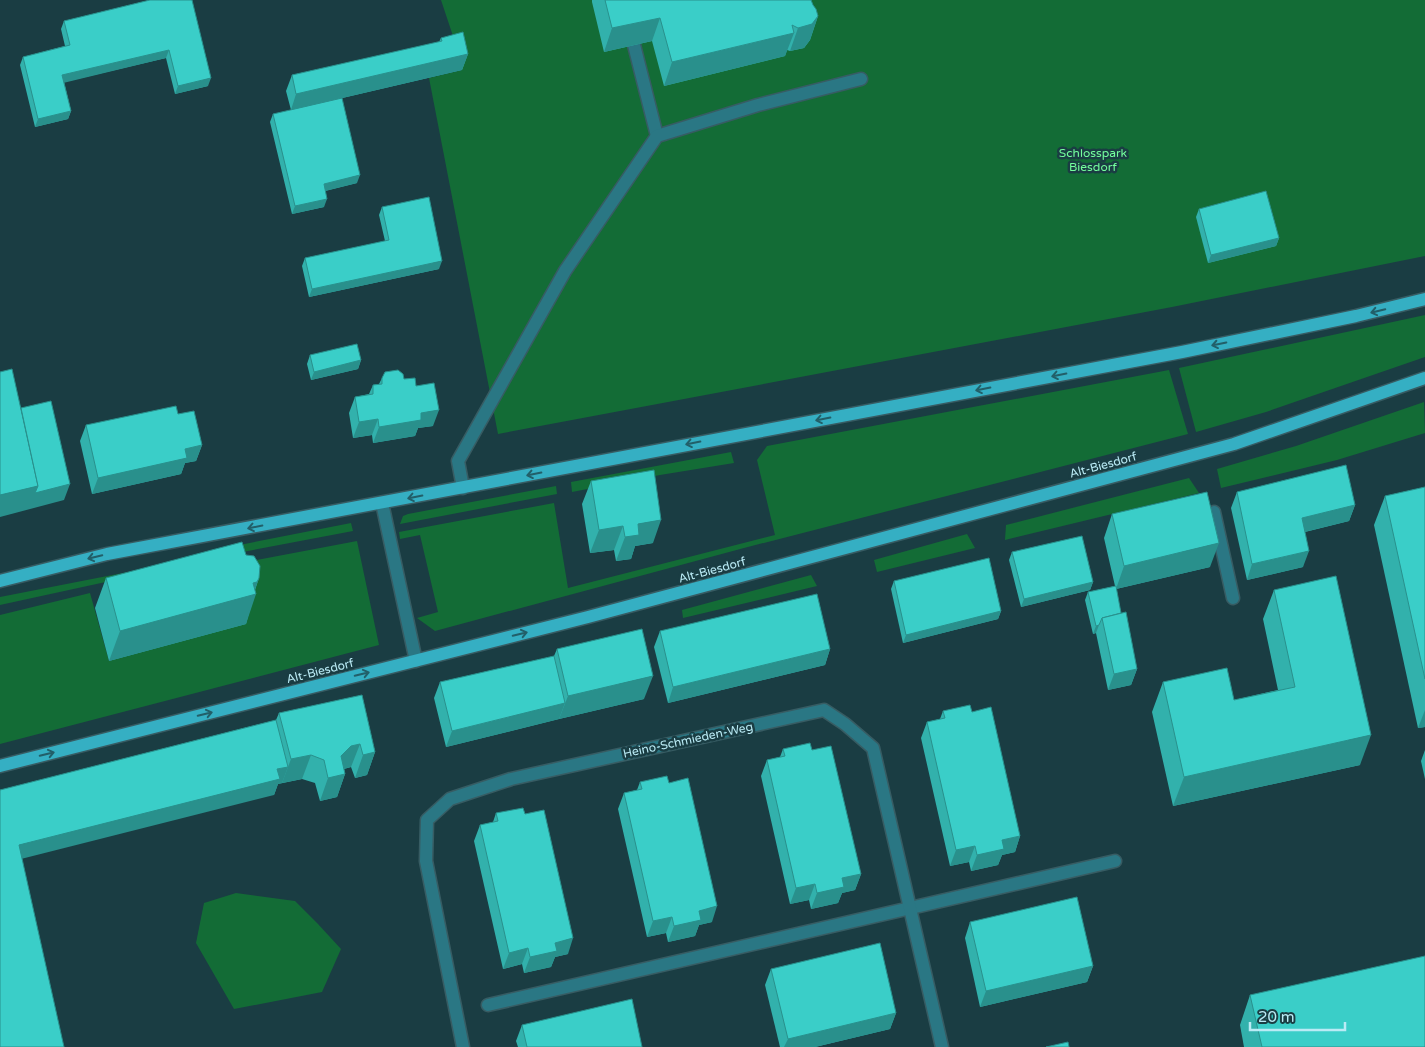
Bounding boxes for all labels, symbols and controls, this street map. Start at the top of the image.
park label: Schlosspark Biesdorf [1059,146,1128,174]
one-way arrow [1370,307,1386,316]
one-way arrow [1211,340,1227,349]
one-way arrow [1051,370,1067,380]
one-way arrow [975,385,991,394]
one-way arrow [815,415,831,424]
one-way arrow [686,439,702,449]
street label: Alt-Biesdorf [1068,449,1139,481]
one-way arrow [526,470,542,479]
one-way arrow [407,493,423,502]
one-way arrow [247,523,263,532]
one-way arrow [88,553,104,562]
street label: Alt-Biesdorf [677,554,748,586]
one-way arrow [511,629,527,639]
street label: Alt-Biesdorf [285,656,356,686]
one-way arrow [354,669,370,679]
one-way arrow [196,709,212,718]
street label: Heino-Schmieden-Weg [622,719,754,761]
one-way arrow [39,749,55,758]
scale bar [1250,1000,1345,1032]
text: 20 m [1258,1008,1295,1026]

